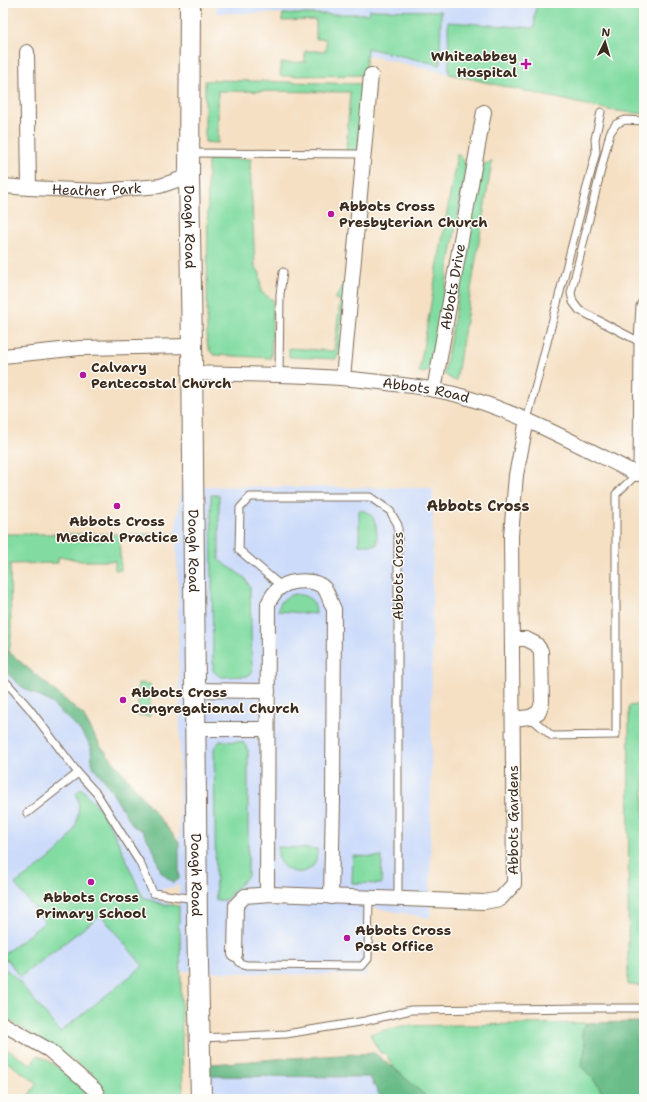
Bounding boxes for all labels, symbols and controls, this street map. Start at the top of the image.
north arrow [585,22,625,62]
text: N [601,25,611,40]
place label: Whiteabbey Hospital [431,47,517,81]
marker: Whiteabbey Hospital [520,58,532,70]
street label: Heather Park [51,179,142,200]
street label: Doagh Road [180,185,200,269]
place label: Abbots Cross Presbyterian Church [339,197,488,231]
marker: Abbots Cross Presbyterian Church [326,209,336,219]
street label: Abbots Drive [436,242,469,331]
place label: Calvary Pentecostal Church [91,358,231,392]
marker: Calvary Pentecostal Church [78,370,88,380]
street label: Abbots Road [381,373,472,407]
district label: Abbots Cross [427,496,530,516]
marker: Abbots Cross Medical Practice [112,501,122,511]
street label: Doagh Road [184,509,203,593]
place label: Abbots Cross Medical Practice [56,512,178,546]
street label: Abbots Cross [389,532,407,620]
place label: Abbots Cross Congregational Church [131,683,299,717]
marker: Abbots Cross Congregational Church [118,695,128,705]
street label: Abbots Gardens [504,765,522,875]
street label: Doagh Road [187,833,206,917]
marker: Abbots Cross Primary School [86,877,96,887]
place label: Abbots Cross Primary School [36,888,147,922]
place label: Abbots Cross Post Office [355,921,451,955]
marker: Abbots Cross Post Office [342,933,352,943]

